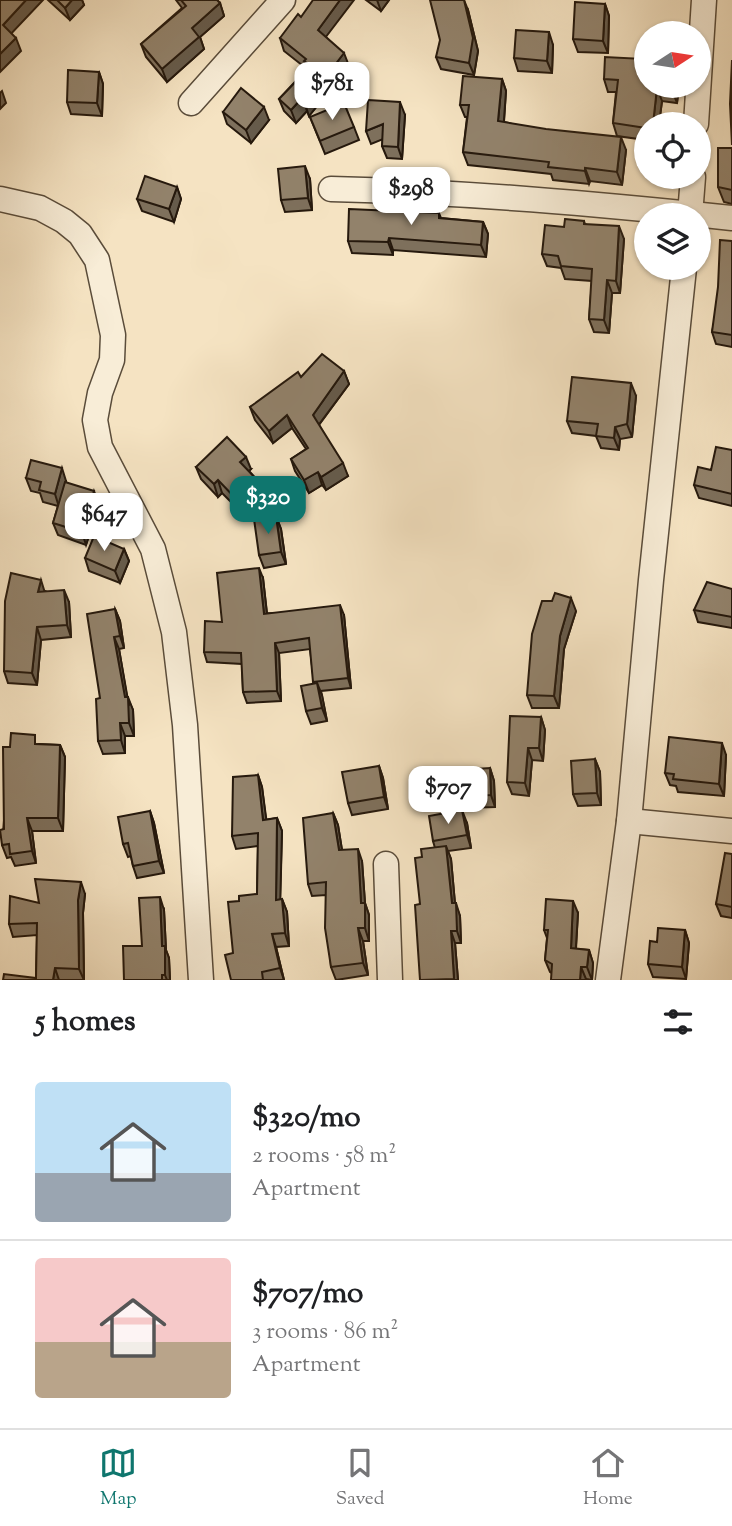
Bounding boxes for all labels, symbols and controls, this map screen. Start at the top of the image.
north arrow [634,21,710,98]
map controls [634,21,711,280]
pin: $781 [291,62,373,122]
text: $781 [310,68,354,101]
button: locate [634,112,711,189]
pin: $298 [370,168,452,227]
text: $298 [388,173,434,206]
button: layers [634,203,711,280]
pin: $320 [227,476,309,536]
text: $320 [246,482,290,515]
pin: $647 [63,494,145,553]
text: $647 [81,499,127,532]
pin: $707 [407,766,489,826]
text: $707 [424,772,472,805]
text: 5 homes [35,1001,136,1044]
icon: filters [659,1003,697,1041]
text: $320/mo [252,1097,361,1140]
icon: home [91,1110,175,1194]
text: 2 rooms · 58 m² [252,1140,396,1173]
text: Apartment [252,1173,361,1206]
text: $707/mo [252,1273,364,1316]
icon: home [91,1286,175,1370]
text: 3 rooms · 86 m² [252,1316,398,1349]
text: Apartment [252,1349,361,1382]
tab: Map [99,1444,137,1513]
tab: Saved [336,1444,384,1513]
tab: Home [583,1444,633,1513]

